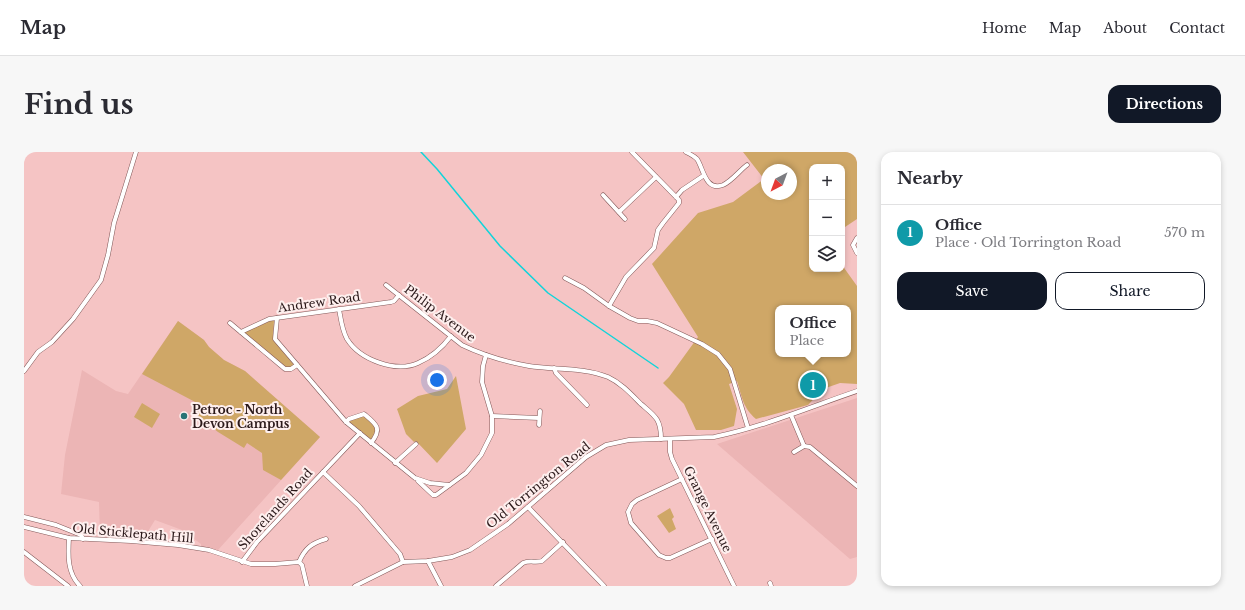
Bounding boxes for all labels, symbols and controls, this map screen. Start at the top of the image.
text: Map [20,16,66,39]
text: Home [982,19,1027,37]
text: Map [1049,19,1081,37]
text: About [1103,19,1147,37]
text: Contact [1169,19,1225,37]
button: Directions [1108,85,1221,123]
text: Find us [24,87,134,122]
north arrow [761,164,797,200]
map controls [809,164,845,272]
button: + [809,164,845,200]
text: Nearby [897,168,963,189]
button: − [809,200,845,236]
text: Office [935,215,982,234]
text: 1 [907,224,913,241]
text: 570 m [1164,224,1205,241]
text: Place · Old Torrington Road [935,234,1121,251]
button: layers [809,236,845,272]
button: Save [897,272,1047,310]
button: Share [1055,272,1205,310]
street label: Philip Avenue [401,281,479,345]
street label: Andrew Road [276,289,361,315]
popup [775,305,851,357]
text: Office [789,313,837,332]
text: Place [789,332,824,349]
your location [427,370,447,390]
pin: 1 [800,370,826,400]
place label: Petroc - North Devon Campus [192,402,290,431]
marker: Petroc - North Devon Campus [179,411,189,421]
street label: Old Torrington Road [483,438,593,532]
street label: Grange Avenue [681,464,735,555]
street label: Shorelands Road [235,465,315,553]
street label: Old Sticklepath Hill [72,520,194,546]

